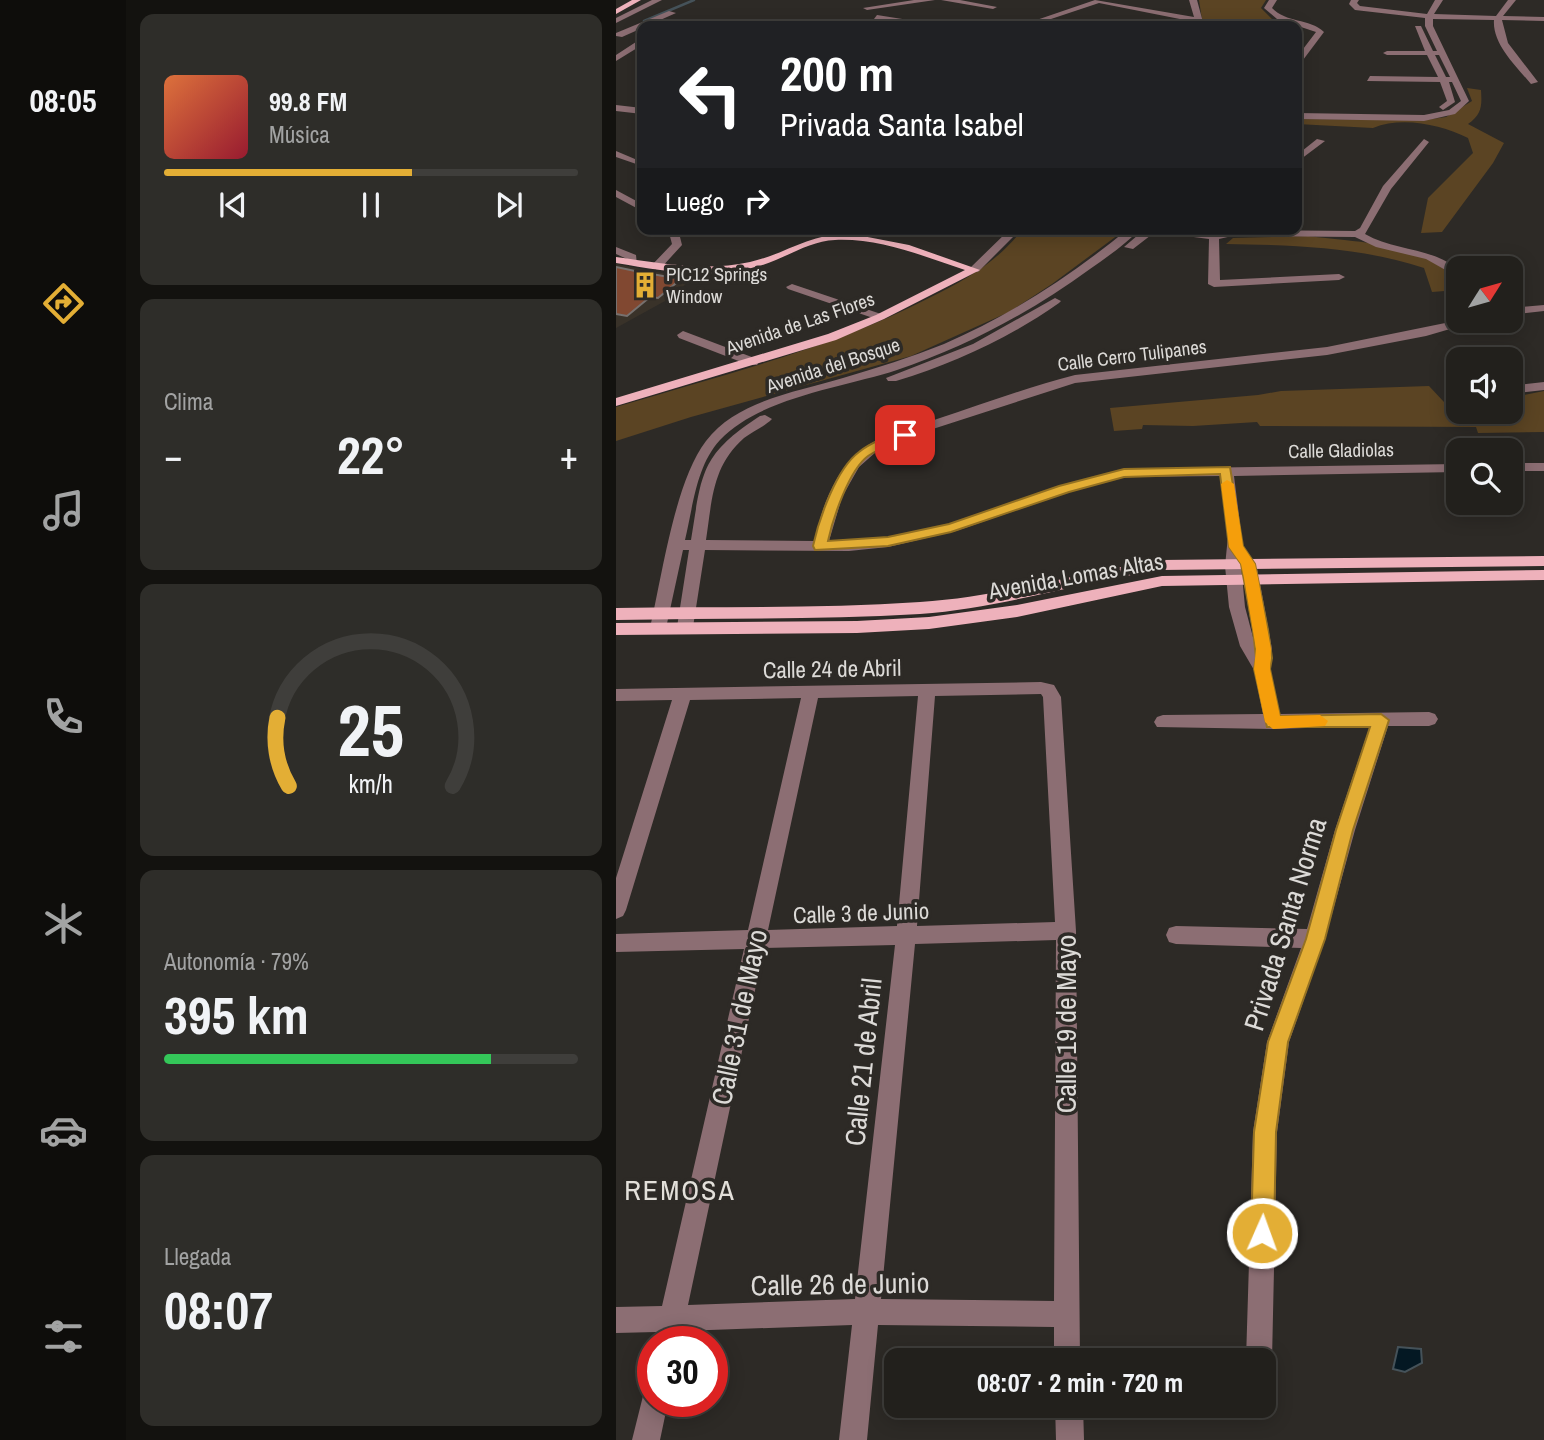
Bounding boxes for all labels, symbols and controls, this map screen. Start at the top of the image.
text: 200 m [780,40,894,106]
icon: left [665,49,756,140]
text: 08:05 [29,79,97,122]
text: 99.8 FM [269,84,347,119]
text: Privada Santa Isabel [780,103,1024,146]
text: Música [269,119,330,150]
icon: right [738,182,776,220]
text: Luego [665,184,724,219]
icon: previous [214,186,252,224]
icon: pause [352,186,390,224]
icon: next [490,186,528,224]
north arrow [1446,256,1522,332]
map controls [1446,256,1523,515]
place label: PIC12 Springs Window [666,261,768,309]
building icon: PIC12 Springs Window [630,270,660,300]
icon: directions [39,279,88,328]
street label: Avenida de Las Flores [721,285,878,361]
street label: Avenida del Bosque [762,331,903,399]
street label: Calle Cerro Tulipanes [1056,333,1208,377]
button: sound [1446,347,1523,424]
text: Clima [164,386,213,417]
pin [875,405,935,465]
icon: arrive [886,416,924,454]
text: 22° [337,420,405,490]
text: − [164,430,182,481]
text: + [560,430,578,481]
street label: Calle Gladiolas [1288,436,1394,464]
button: search [1446,438,1523,515]
icon: music [39,486,88,535]
street label: Avenida Lomas Altas [985,545,1166,606]
street label: Calle 24 de Abril [763,652,901,685]
text: 25 [338,681,404,779]
icon: phone [39,692,88,741]
text: km/h [349,767,393,801]
street label: Privada Santa Norma [1235,813,1336,1035]
street label: Calle 3 de Junio [792,895,930,930]
icon: climate [39,899,88,948]
street label: Calle 31 de Mayo [702,926,776,1108]
street label: Calle 19 de Mayo [1047,935,1085,1113]
text: Autonomía · 79% [164,946,309,977]
street label: Calle 21 de Abril [835,976,891,1148]
text: 395 km [164,980,309,1050]
icon: car [39,1106,88,1155]
district label: REMOSA [624,1171,736,1209]
position arrow [1225,1196,1299,1270]
text: Llegada [164,1241,231,1272]
street label: Calle 26 de Junio [750,1263,930,1305]
text: 08:07 [164,1275,273,1345]
icon: filters [39,1312,88,1361]
speed limit sign: 30 [637,1326,728,1417]
text: 08:07 · 2 min · 720 m [977,1365,1183,1400]

